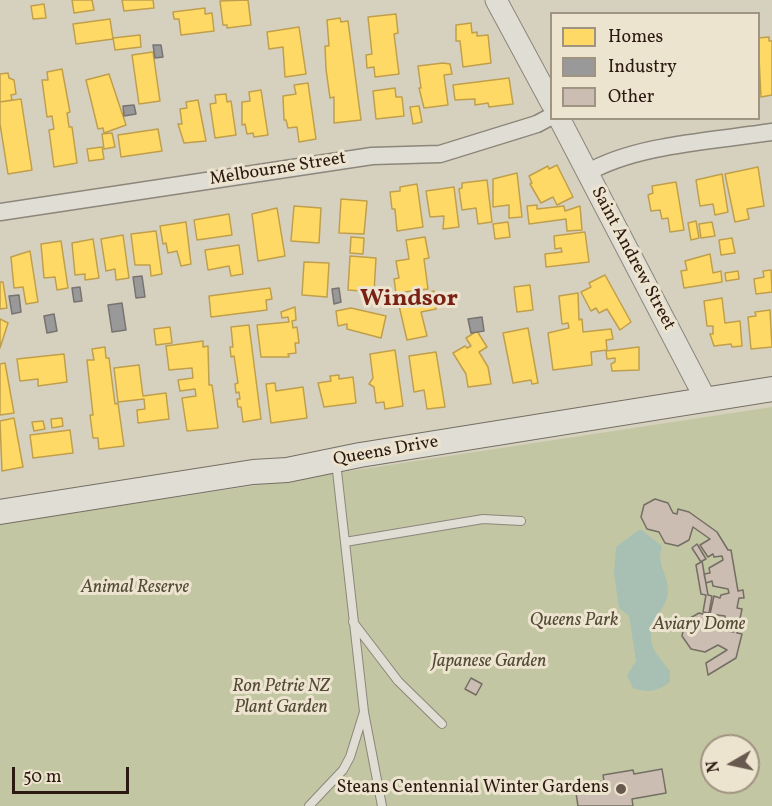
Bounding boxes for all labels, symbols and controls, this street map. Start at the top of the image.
legend [550,12,760,120]
text: Homes [608,25,663,50]
text: Industry [608,55,677,80]
text: Other [608,85,654,110]
street label: Melbourne Street [208,149,348,191]
street label: Saint Andrew Street [585,184,679,334]
district label: Windsor [360,287,458,315]
street label: Queens Drive [332,432,440,472]
park label: Animal Reserve [81,578,189,600]
park label: Queens Park [530,611,618,633]
park label: Aviary Dome [653,615,745,637]
park label: Japanese Garden [432,652,546,674]
park label: Ron Petrie NZ Plant Garden [232,677,330,720]
north arrow [700,734,760,794]
scale bar [15,755,132,793]
text: N [702,759,726,774]
text: 50 m [23,765,62,790]
place label: Steans Centennial Winter Gardens [337,778,609,800]
marker: Steans Centennial Winter Gardens [614,782,628,796]

